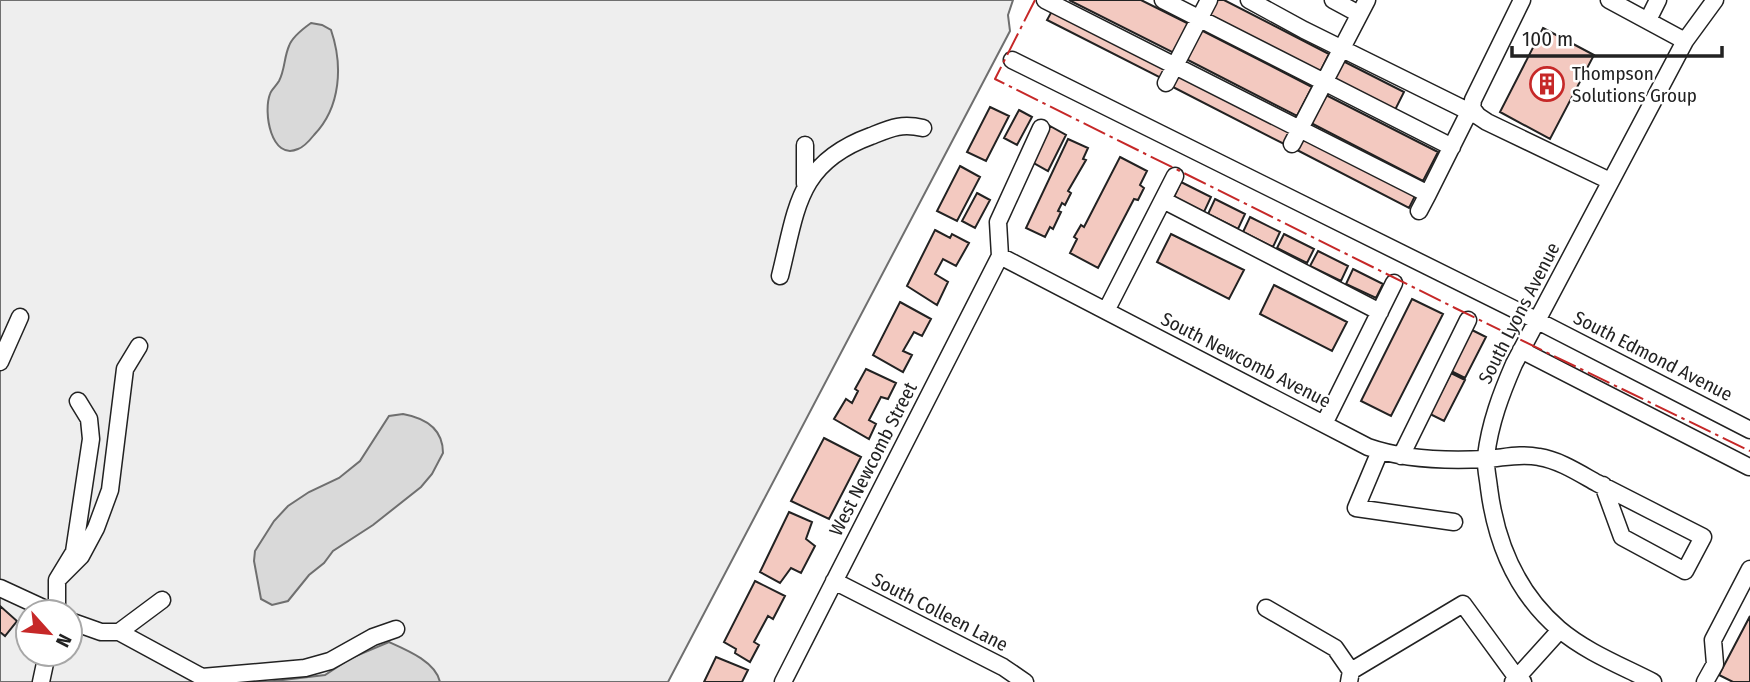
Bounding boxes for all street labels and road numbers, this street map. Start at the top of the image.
street label: South Lyons Avenue [1473,239,1565,387]
street label: South Edmond Avenue [1570,306,1736,406]
street label: South Newcomb Avenue [1157,307,1335,413]
street label: West Newcomb Street [824,378,922,540]
street label: South Colleen Lane [868,568,1012,656]

